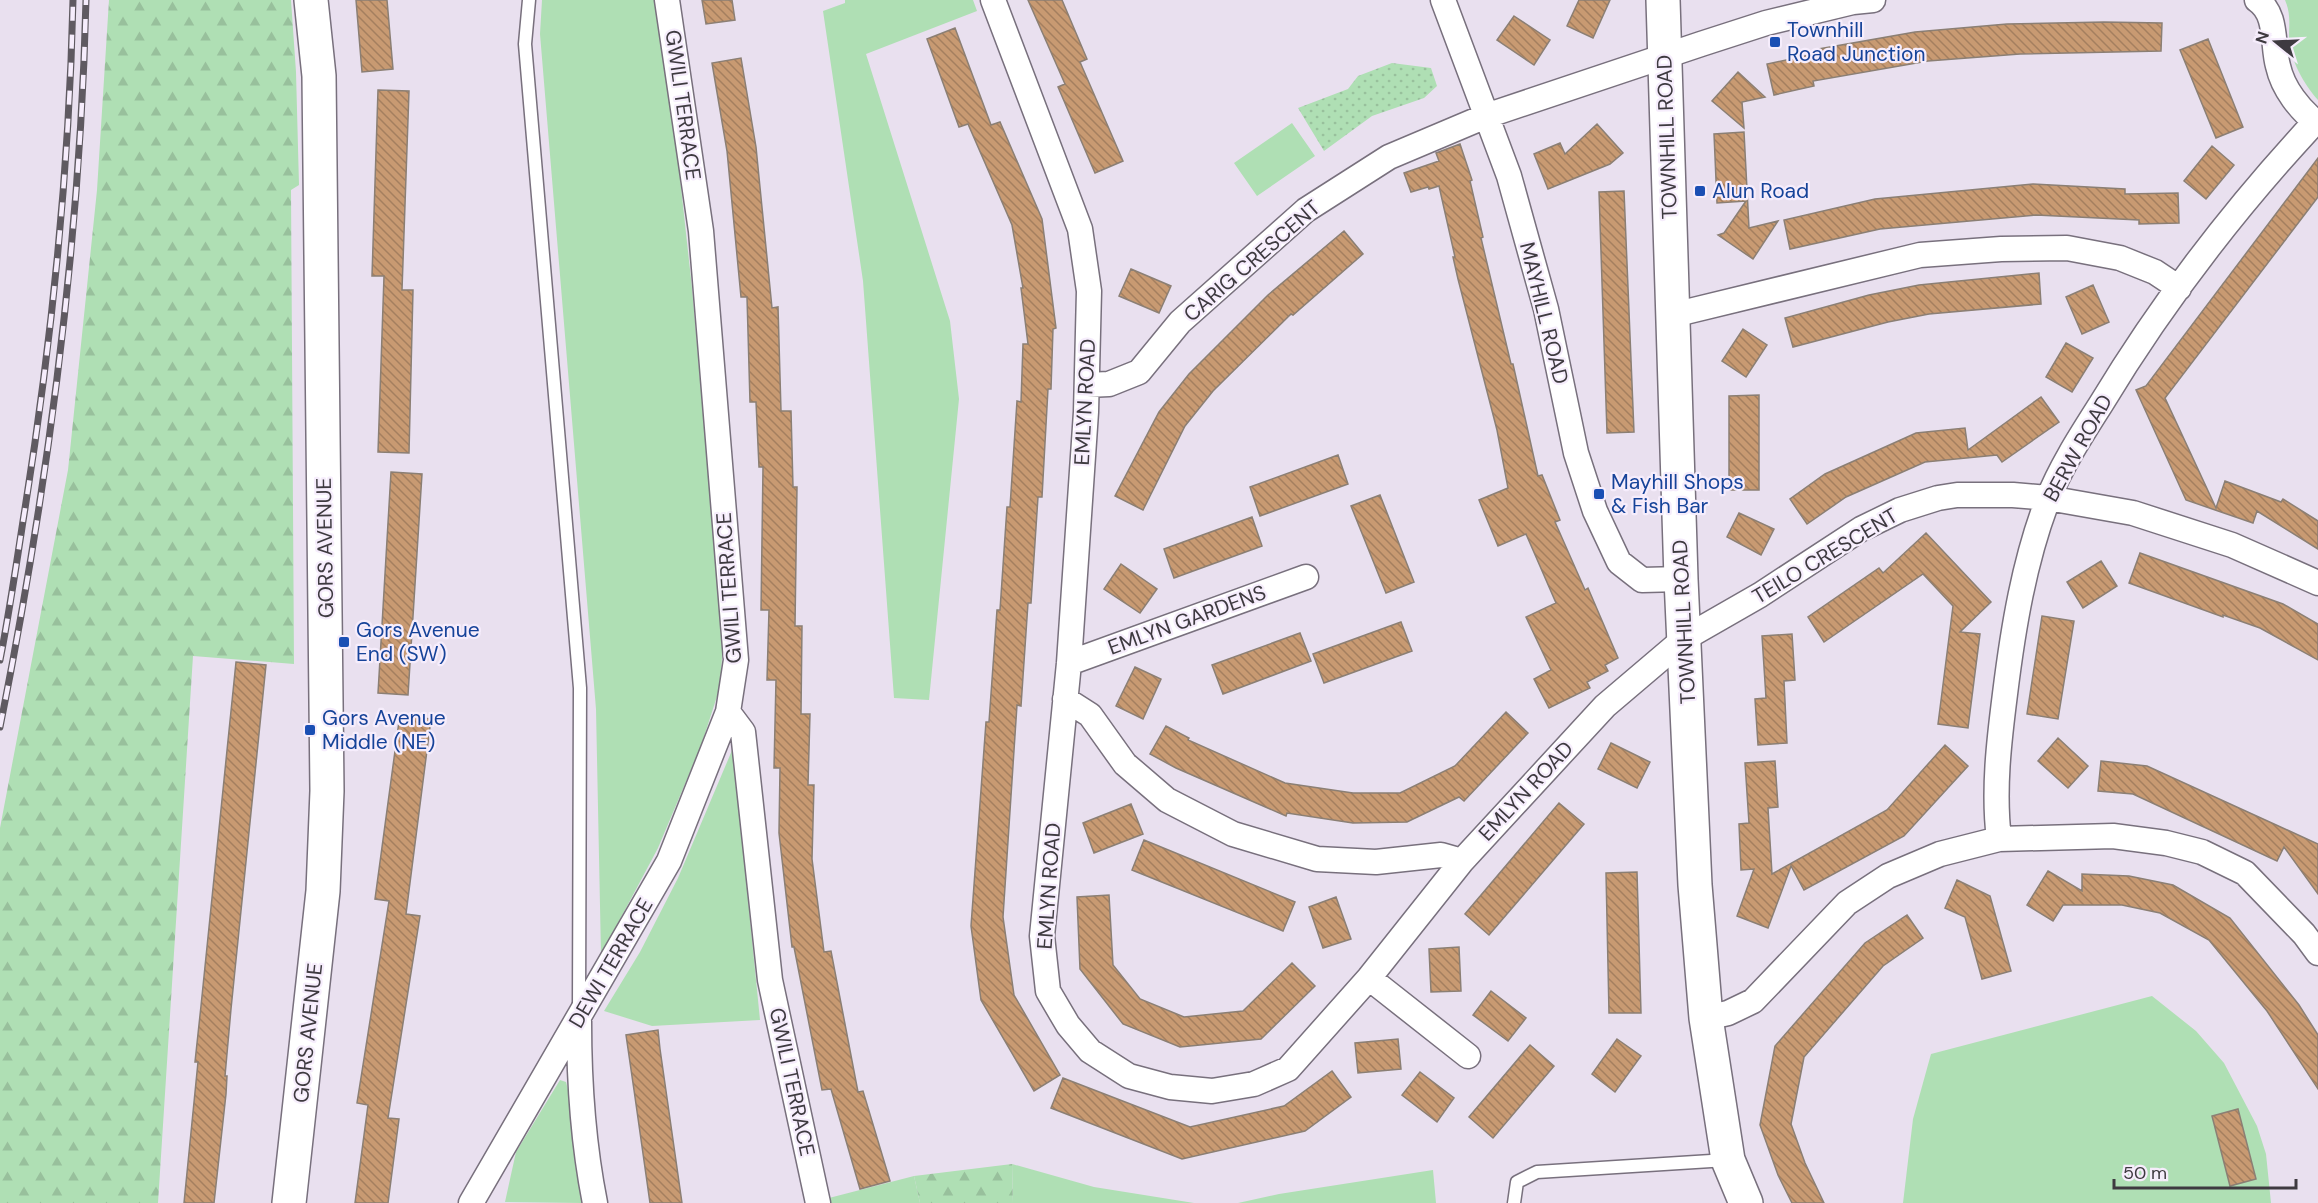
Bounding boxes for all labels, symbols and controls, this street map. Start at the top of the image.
north arrow [2246,12,2306,72]
place label: Townhill Road Junction [1787,16,1926,68]
street label: GWILI TERRACE [659,28,707,182]
text: N [2250,29,2274,46]
marker: Townhill Road Junction [1768,35,1782,49]
street label: TOWNHILL ROAD [1650,54,1684,220]
place label: Alun Road [1712,177,1809,205]
marker: Alun Road [1693,184,1707,198]
street label: CARIG CRESCENT [1178,194,1326,328]
street label: MAYHILL ROAD [1513,239,1575,387]
street label: EMLYN ROAD [1068,338,1102,466]
street label: BERW ROAD [2037,389,2119,507]
place label: Mayhill Shops & Fish Bar [1611,468,1744,520]
street label: GORS AVENUE [310,478,340,618]
marker: Mayhill Shops & Fish Bar [1592,487,1606,501]
street label: TEILO CRESCENT [1747,501,1903,610]
street label: GWILI TERRACE [710,512,748,664]
street label: TOWNHILL ROAD [1666,539,1702,705]
street label: EMLYN GARDENS [1104,578,1270,662]
place label: Gors Avenue End (SW) [356,616,480,668]
marker: Gors Avenue End (SW) [337,635,351,649]
place label: Gors Avenue Middle (NE) [322,704,446,756]
marker: Gors Avenue Middle (NE) [303,723,317,737]
street label: EMLYN ROAD [1473,735,1579,847]
street label: EMLYN ROAD [1031,822,1067,950]
street label: DEWI TERRACE [562,893,660,1033]
street label: GORS AVENUE [287,962,329,1104]
street label: GWILI TERRACE [763,1005,821,1159]
scale bar [2114,1152,2296,1190]
text: 50 m [2123,1161,2167,1185]

